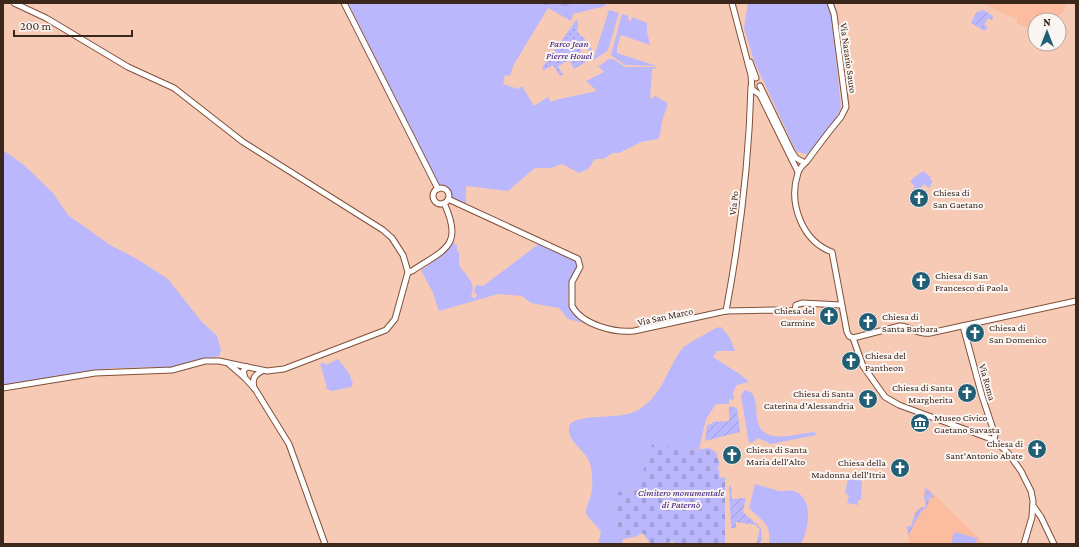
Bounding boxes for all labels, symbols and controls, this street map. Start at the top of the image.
scale bar [14,12,132,38]
north arrow [1027,12,1067,52]
text: N [1043,16,1051,28]
text: 200 m [20,19,52,33]
street label: Via Nazario Sauro [838,22,859,94]
park label: Parco Jean Pierre Houel [546,38,593,61]
church icon: Chiesa di San Gaetano [908,187,930,209]
place label: Chiesa di San Gaetano [933,187,983,210]
street label: Via Po [727,190,740,216]
church icon: Chiesa di San Francesco di Paola [910,270,932,292]
place label: Chiesa di San Francesco di Paola [935,270,1008,293]
street label: Via San Marco [636,305,694,328]
place label: Chiesa del Carmine [774,305,816,328]
church icon: Chiesa del Carmine [818,305,840,327]
church icon: Chiesa di Santa Barbara [857,311,879,333]
place label: Chiesa di Santa Barbara [882,311,938,334]
church icon: Chiesa di San Domenico [964,322,986,344]
place label: Chiesa di San Domenico [989,322,1047,345]
church icon: Chiesa del Pantheon [840,350,862,372]
place label: Chiesa del Pantheon [865,350,906,373]
street label: Via Roma [977,362,998,402]
place label: Chiesa di Santa Margherita [892,382,953,405]
church icon: Chiesa di Santa Margherita [956,382,978,404]
place label: Chiesa di Santa Caterina d'Alessandria [764,388,854,411]
church icon: Chiesa di Santa Caterina d'Alessandria [857,388,879,410]
museum icon: Museo Civico Gaetano Savasta [909,412,931,434]
place label: Museo Civico Gaetano Savasta [934,412,1000,435]
place label: Chiesa di Sant'Antonio Abate [946,438,1024,461]
church icon: Chiesa di Sant'Antonio Abate [1026,438,1048,460]
church icon: Chiesa di Santa Maria dell'Alto [721,444,743,466]
place label: Chiesa di Santa Maria dell'Alto [746,444,807,467]
place label: Chiesa della Madonna dell'Itria [811,457,886,480]
church icon: Chiesa della Madonna dell'Itria [889,457,911,479]
park label: Cimitero monumentale di Paternò [638,487,724,510]

